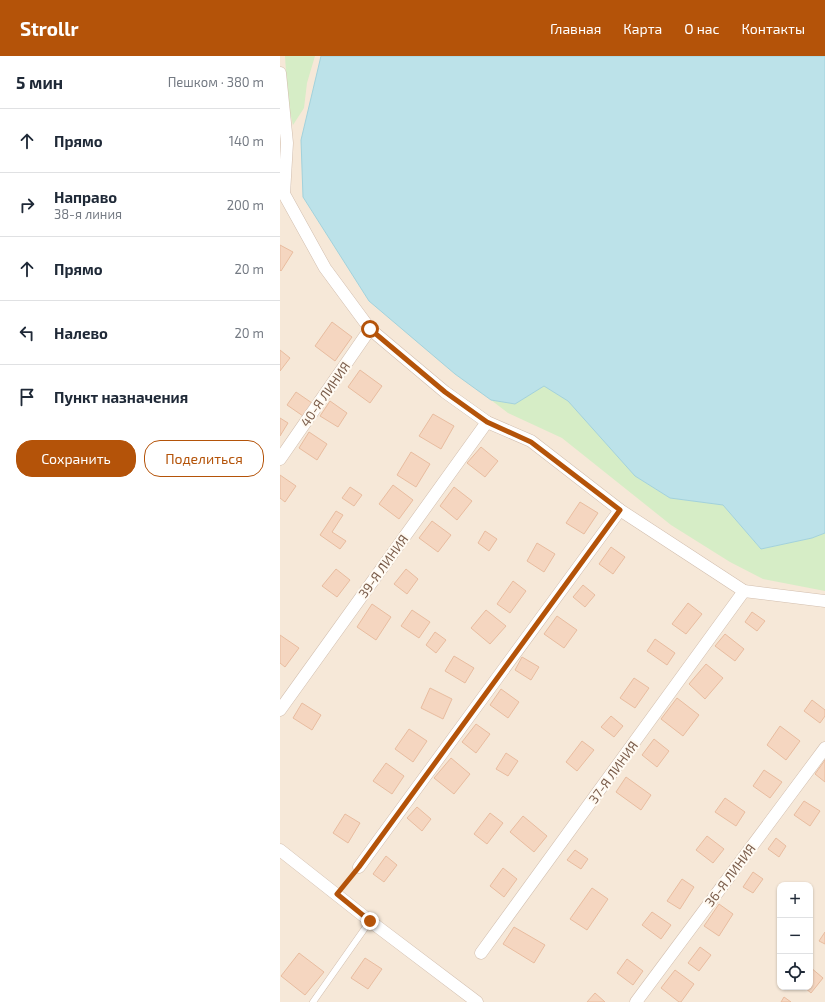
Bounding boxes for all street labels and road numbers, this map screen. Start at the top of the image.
street label: 40-Я ЛИНИЯ [297,358,353,430]
street label: 39-Я ЛИНИЯ [355,531,411,601]
street label: 37-Я ЛИНИЯ [585,738,641,806]
street label: 36-Я ЛИНИЯ [701,840,759,910]

